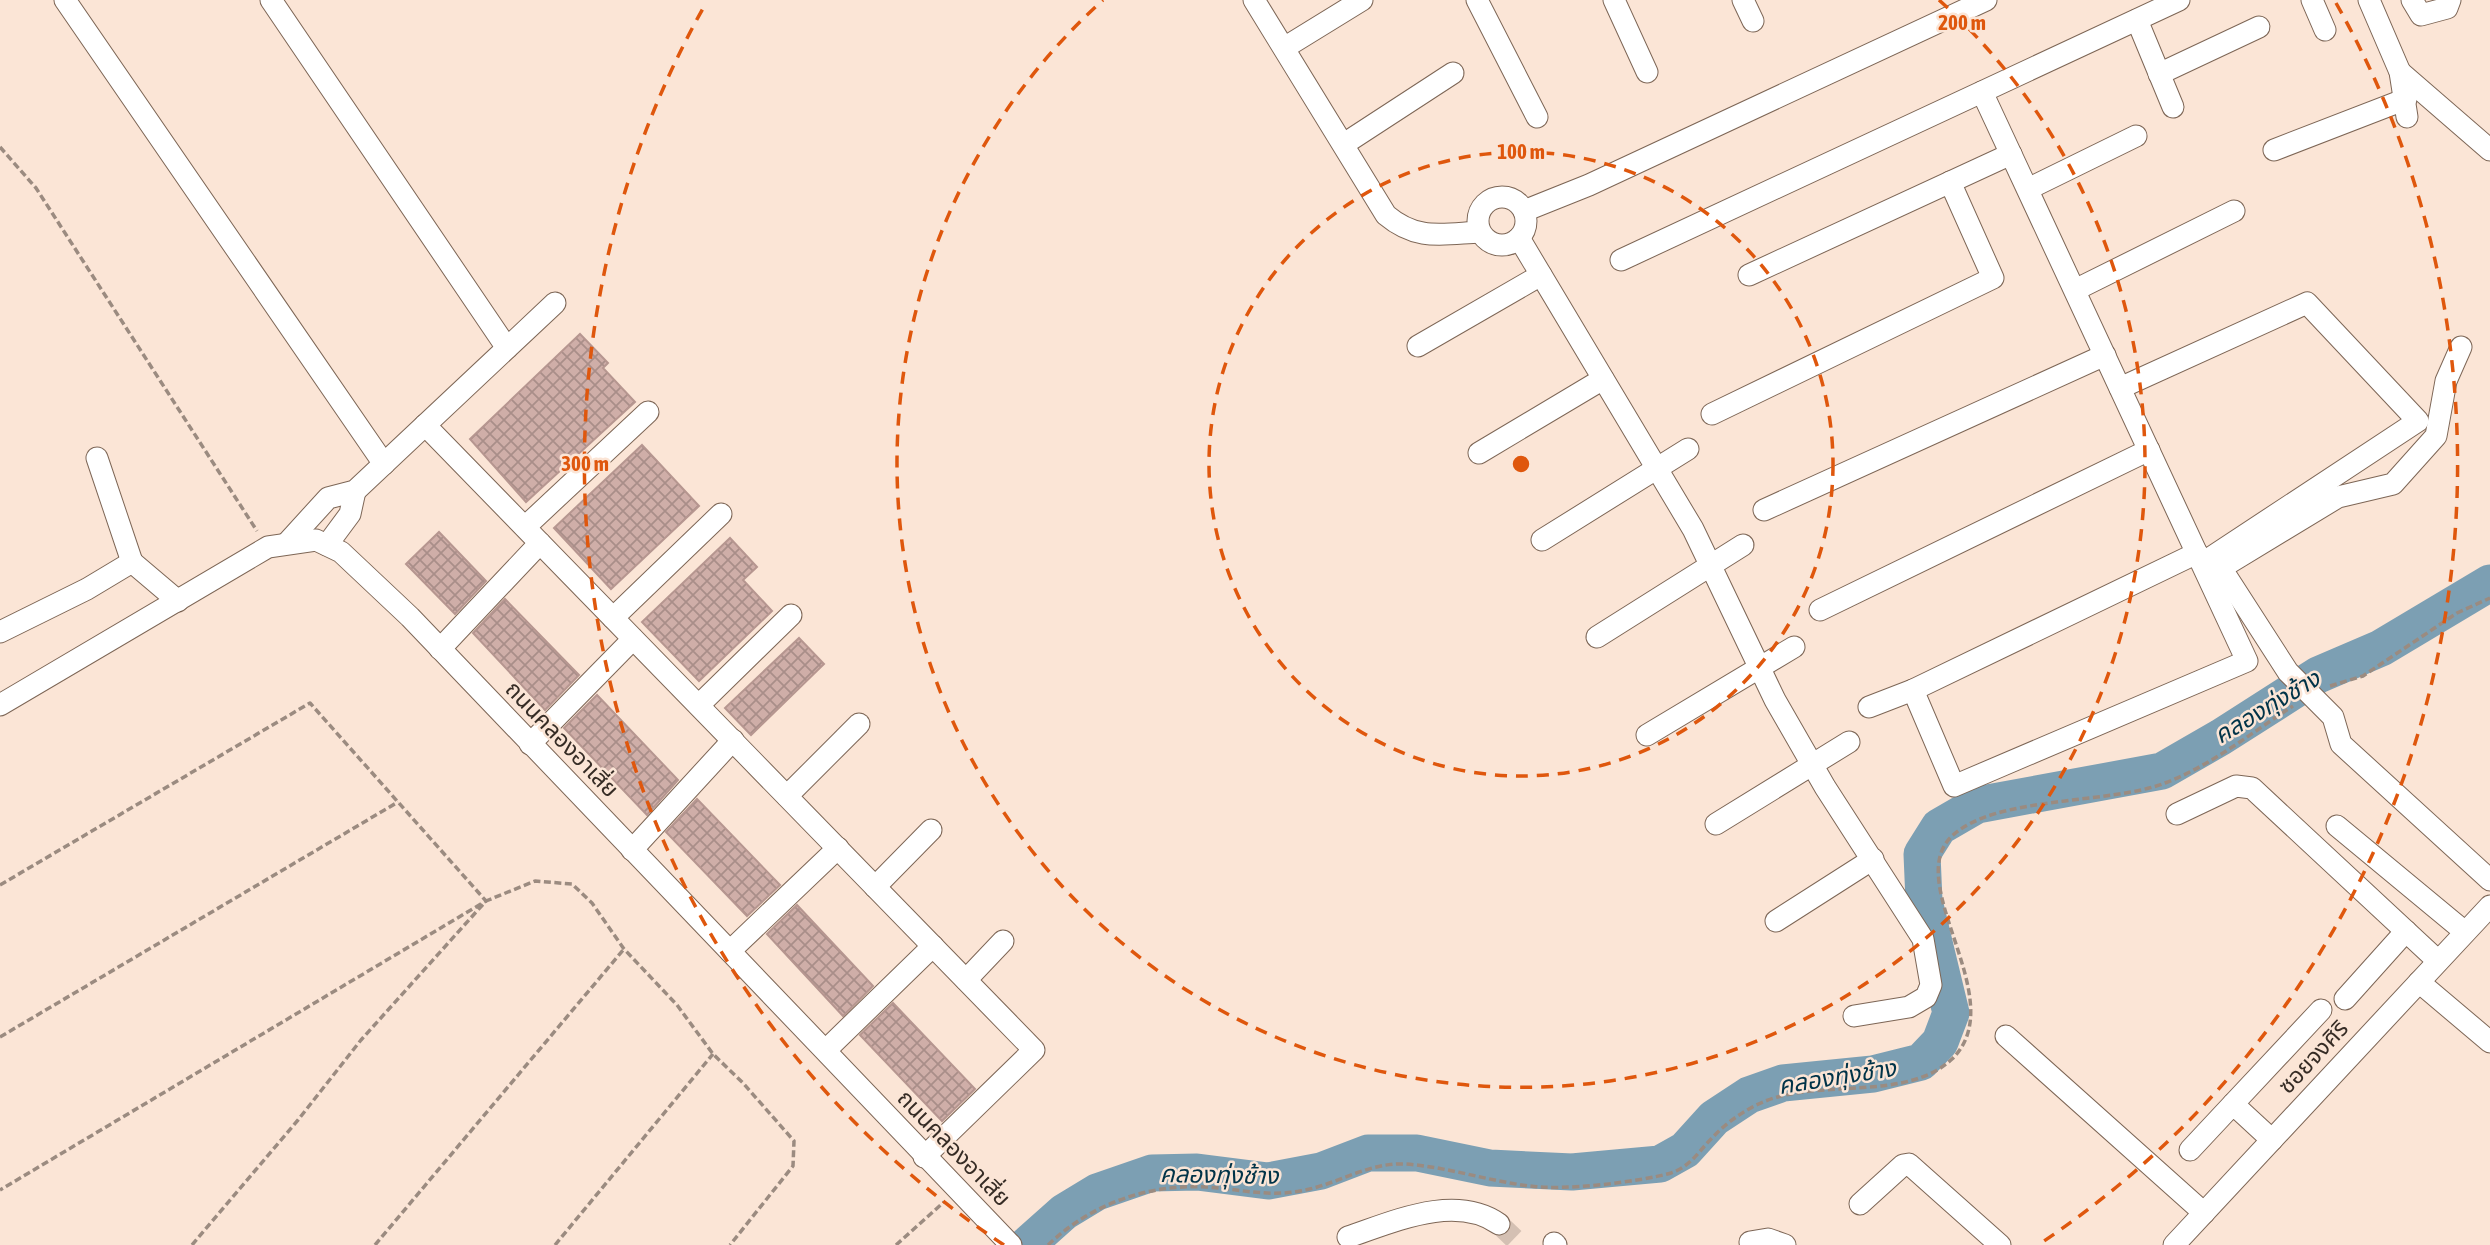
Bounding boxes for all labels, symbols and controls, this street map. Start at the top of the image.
text: 200 m [1938,10,1986,34]
text: 100 m [1497,139,1545,163]
text: 300 m [561,451,609,475]
centre of rings [1509,452,1533,476]
water label: คลองทุ่งช้าง [2209,664,2326,750]
street label: ถนนคลองอาเสี่ย [500,674,626,802]
street label: ซอยจงศิริ [2273,1015,2353,1099]
water label: คลองทุ่งช้าง [1776,1054,1899,1101]
street label: ถนนคลองอาเสี่ย [892,1083,1018,1211]
water label: คลองทุ่งช้าง [1160,1160,1280,1191]

